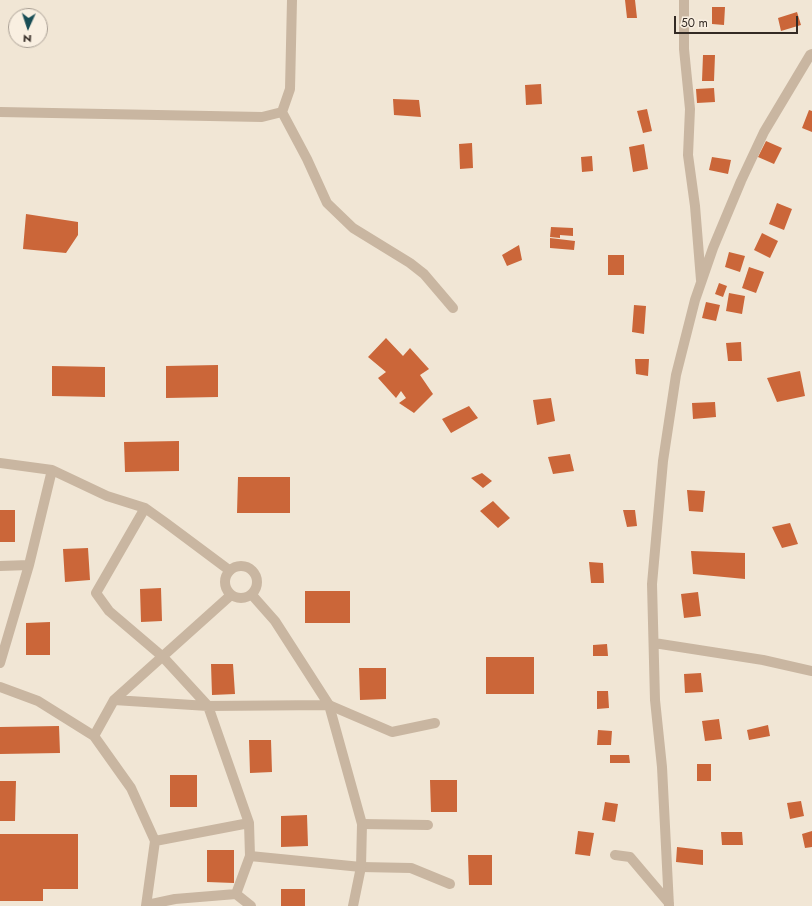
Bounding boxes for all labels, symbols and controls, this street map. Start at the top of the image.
north arrow [8,8,48,48]
scale bar [676,8,800,34]
text: 50 m [681,14,708,32]
text: N [23,31,32,47]

